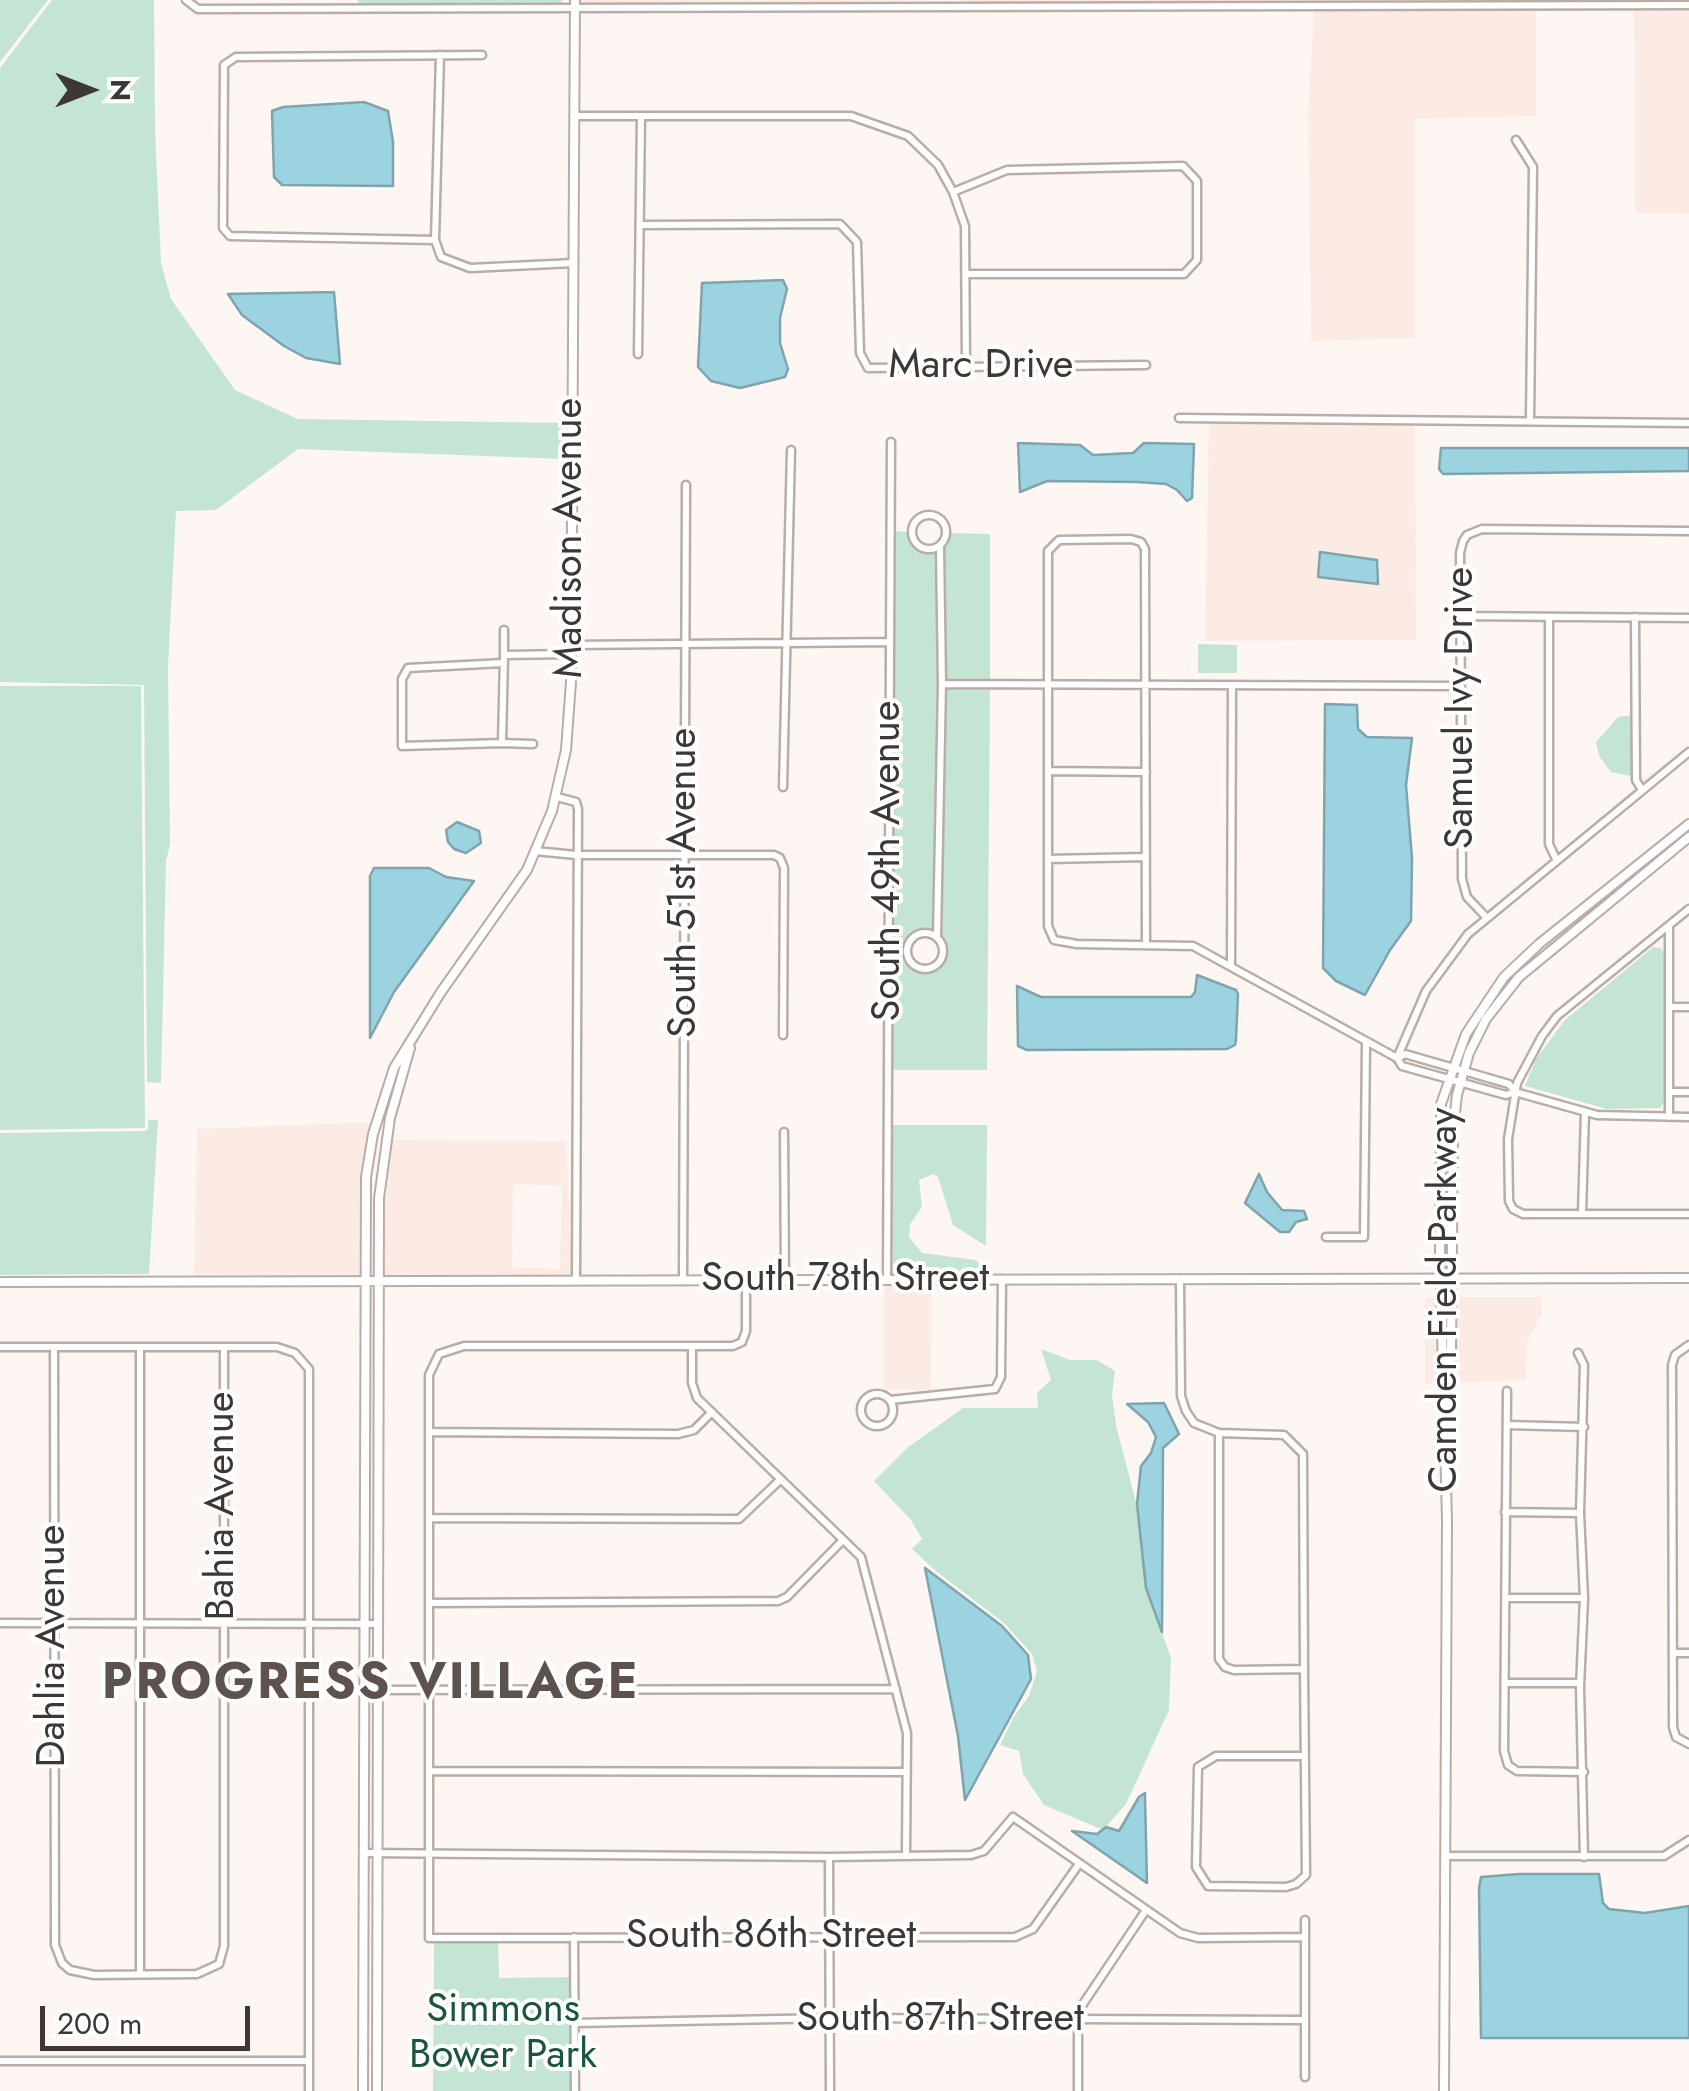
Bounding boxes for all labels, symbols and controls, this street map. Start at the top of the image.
north arrow [40,40,140,140]
text: N [100,79,141,101]
street label: Marc Drive [889,343,1073,391]
street label: Madison Avenue [547,398,595,678]
street label: Samuel Ivy Drive [1438,567,1486,849]
street label: South 49th Avenue [865,701,913,1021]
street label: South 51st Avenue [661,728,709,1038]
street label: Camden Field Parkway [1422,1108,1470,1492]
street label: South 78th Street [701,1256,989,1304]
street label: Bahia Avenue [199,1392,247,1620]
street label: Dahlia Avenue [30,1525,78,1767]
district label: PROGRESS VILLAGE [102,1656,640,1716]
street label: South 86th Street [626,1913,916,1961]
scale bar [45,1986,255,2048]
park label: Simmons Bower Park [409,1987,597,2081]
street label: South 87th Street [796,1996,1084,2044]
text: 200 m [57,2002,142,2045]

